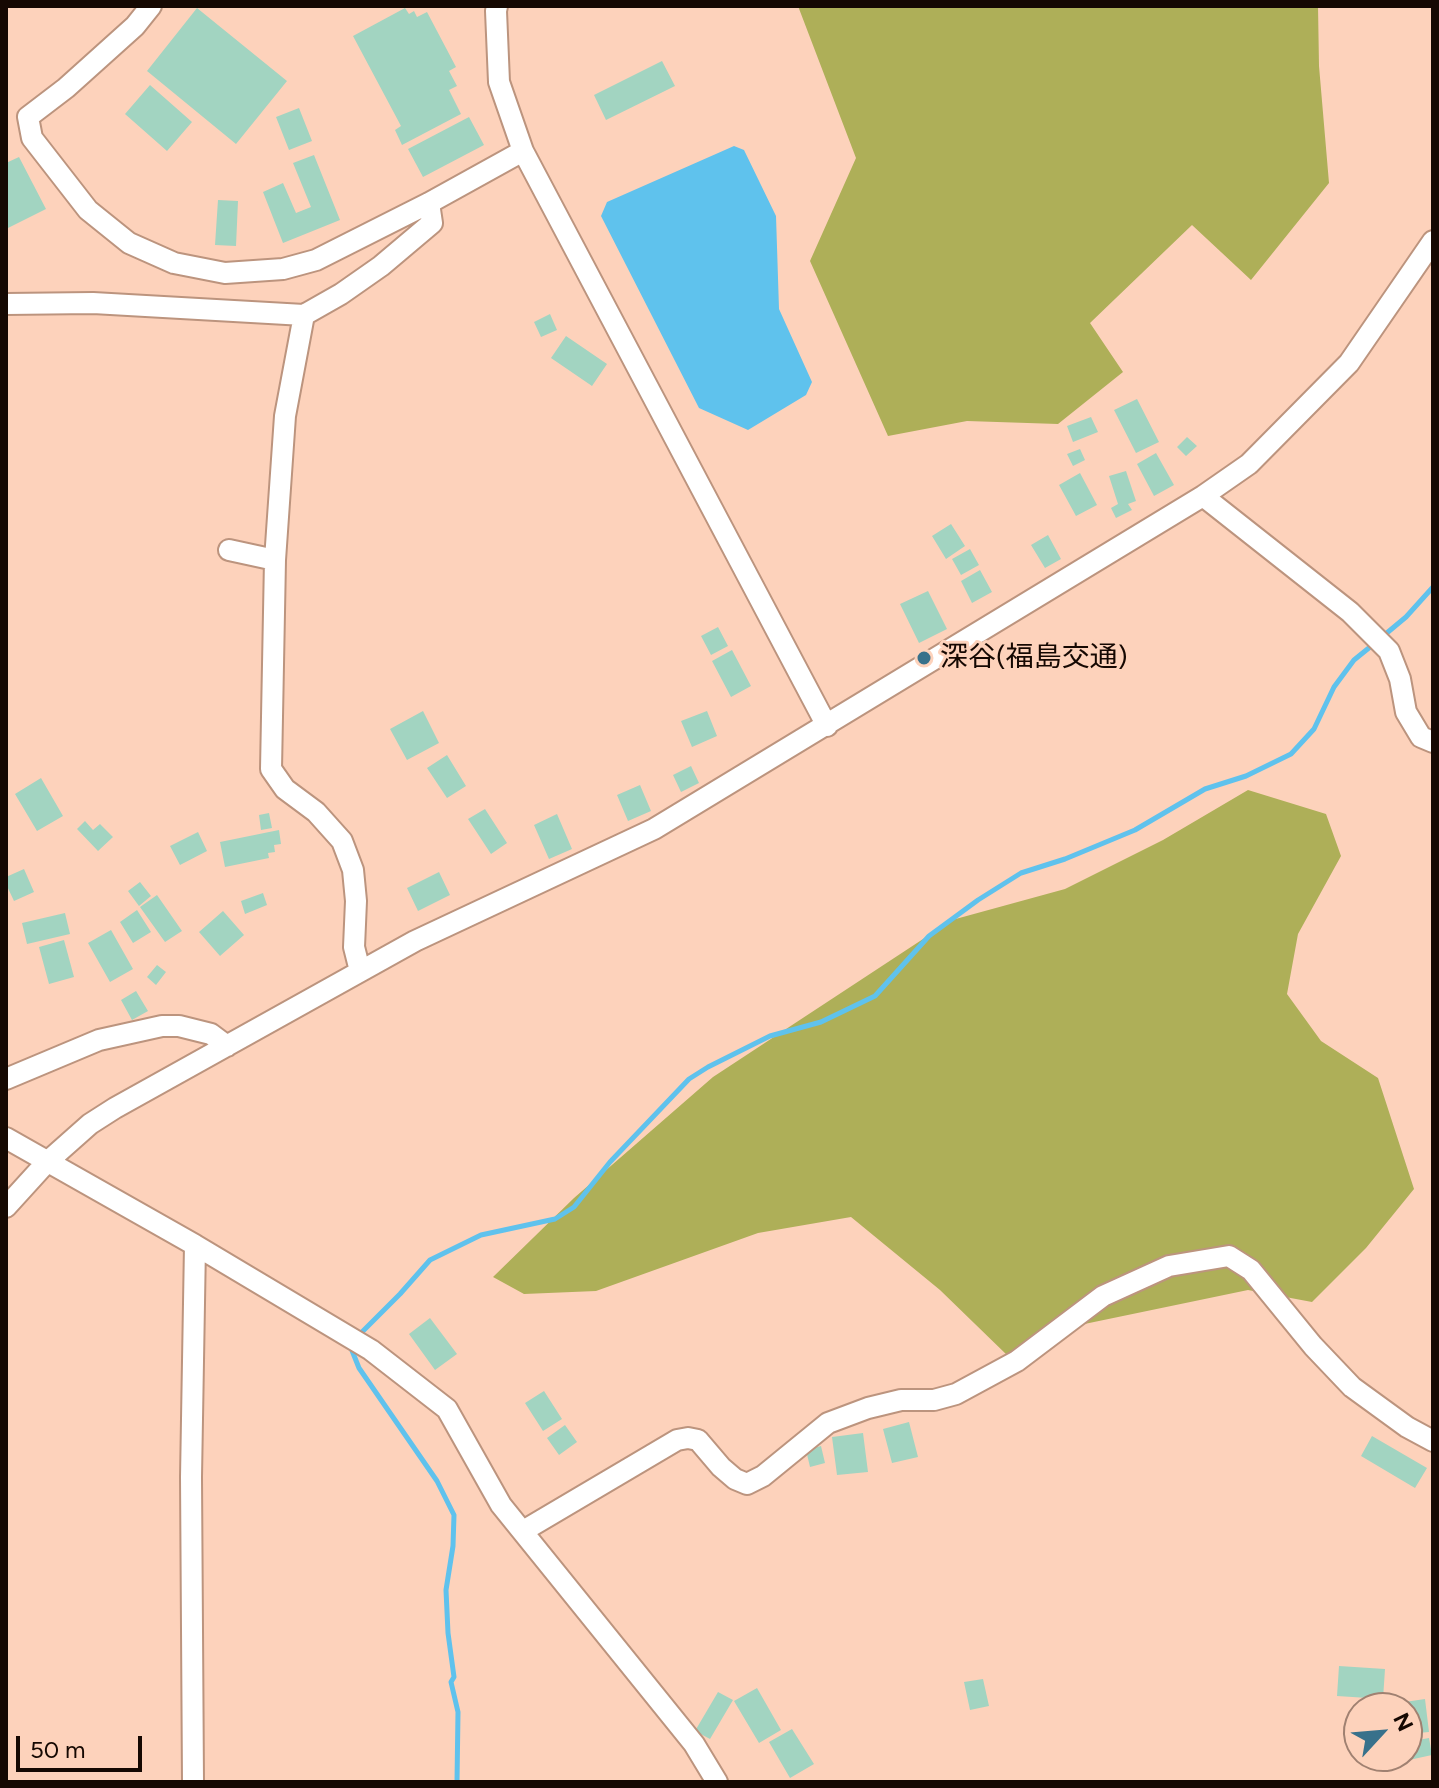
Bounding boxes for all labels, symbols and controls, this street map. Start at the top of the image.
place label: 深谷(福島交通) [940,641,1128,675]
marker: 深谷(福島交通) [915,649,933,667]
north arrow [1343,1692,1423,1772]
text: N [1387,1709,1419,1736]
scale bar [20,1720,146,1770]
text: 50 m [30,1735,86,1764]

